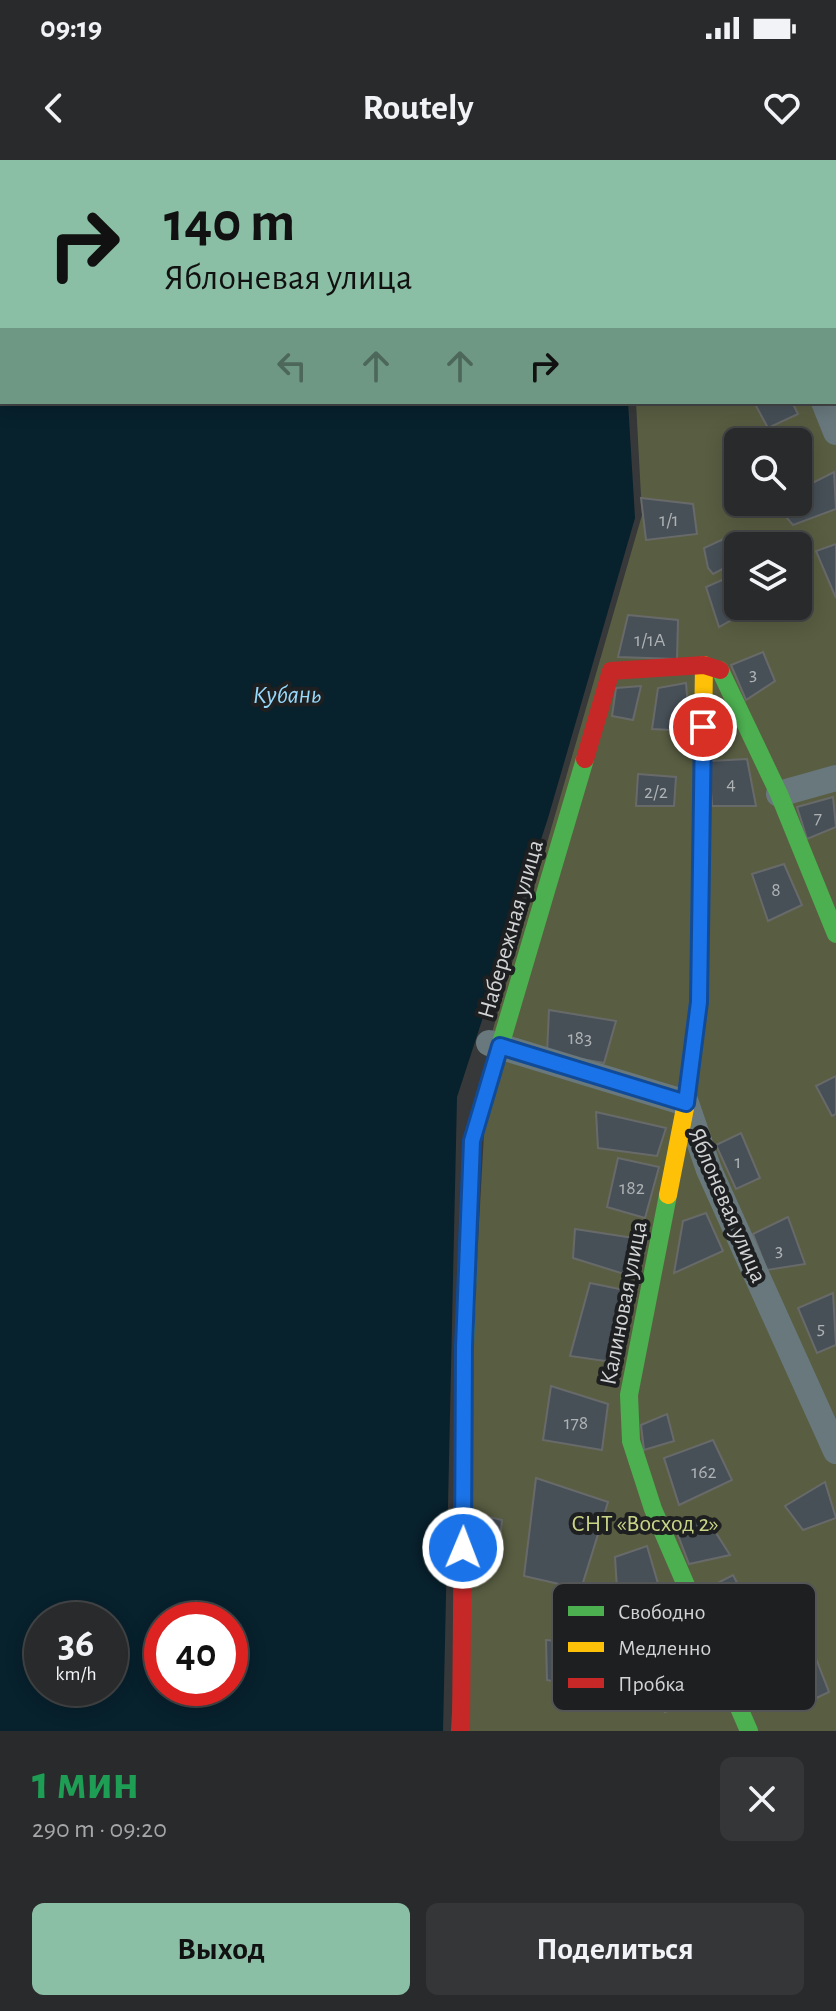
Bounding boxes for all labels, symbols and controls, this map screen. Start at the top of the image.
text: 09:19 [40,13,102,43]
icon: back [32,86,76,130]
icon: heart [760,86,804,130]
text: Routely [363,90,473,126]
icon: right [32,192,136,296]
text: 140 m [164,195,295,251]
text: Яблоневая улица [164,260,412,296]
icon: left [270,344,314,388]
icon: ahead [354,344,398,388]
icon: ahead [438,344,482,388]
icon: right [522,344,566,388]
map controls [724,428,812,620]
button: search [724,428,812,516]
house number: 1/1 [659,510,679,530]
button: layers [724,532,812,620]
house number: 1/1А [634,630,666,650]
house number: 3 [749,664,757,684]
water label: Кубань [253,682,321,708]
pin [669,693,737,761]
icon: arrive [681,705,725,749]
house number: 4 [726,774,736,794]
house number: 2/2 [644,782,668,802]
house number: 7 [814,808,822,828]
street label: Набережная улица [474,837,548,1021]
house number: 8 [771,880,781,900]
house number: 183 [568,1028,592,1048]
street label: Яблоневая улица [684,1124,770,1286]
house number: 1 [735,1152,741,1172]
house number: 182 [619,1178,645,1198]
street label: Калиновая улица [596,1219,652,1387]
house number: 3 [775,1240,783,1260]
house number: 5 [817,1318,825,1338]
house number: 178 [564,1413,588,1433]
house number: 162 [691,1462,717,1482]
position arrow [421,1506,505,1590]
park label: СНТ «Восход 2» [571,1512,719,1536]
legend [552,1583,816,1711]
text: Свободно [618,1601,706,1623]
speed limit sign: 40 [144,1602,248,1706]
text: 36 [58,1624,94,1664]
text: Медленно [618,1637,711,1659]
text: km/h [55,1664,97,1684]
text: Пробка [618,1673,685,1695]
button: close [720,1757,804,1841]
text: 1 мин [32,1760,139,1808]
text: 290 m · 09:20 [32,1816,167,1842]
button: Выход [32,1903,410,1995]
button: Поделиться [426,1903,804,1995]

